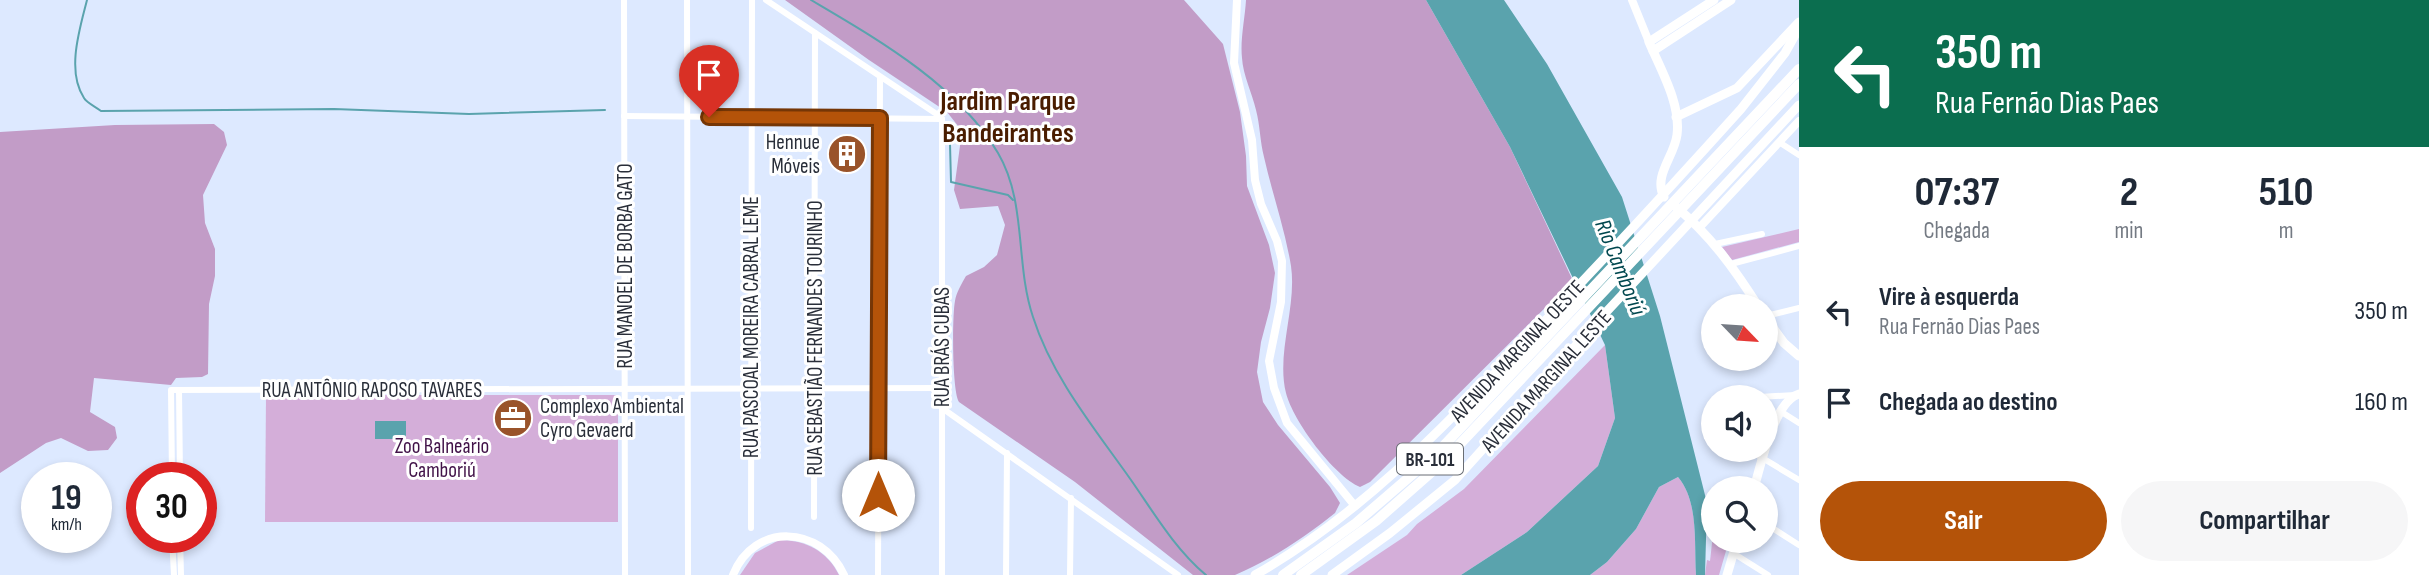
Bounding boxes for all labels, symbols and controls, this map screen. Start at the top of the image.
text: 350 m [1935,24,2042,83]
icon: left [1820,28,1911,119]
pin [679,45,739,117]
icon: arrive [690,56,728,94]
text: Rua Fernão Dias Paes [1935,84,2159,123]
district label: Jardim Parque Bandeirantes [939,85,1076,150]
place label: Hennue Móveis [766,130,820,179]
building icon: Hennue Móveis [826,133,868,175]
street label: RUA MANOEL DE BORBA GATO [613,164,638,368]
text: 07:37 [1914,167,1999,218]
text: 2 [2120,167,2138,218]
text: 510 [2259,167,2314,218]
street label: RUA PASCOAL MOREIRA CABRAL LEME [739,196,764,458]
street label: RUA SEBASTIÃO FERNANDES TOURINHO [803,200,828,476]
water label: Rio Camboriú [1588,215,1652,320]
text: Chegada [1923,217,1990,245]
text: min [2114,217,2143,245]
text: m [2279,217,2294,245]
street label: AVENIDA MARGINAL OESTE [1444,275,1590,428]
text: Vire à esquerda [1879,282,2019,313]
street label: RUA BRÁS CUBAS [930,287,955,407]
icon: left [1820,293,1858,331]
north arrow [1701,294,1778,371]
map controls [1701,294,1778,553]
text: 350 m [2354,296,2408,327]
street label: AVENIDA MARGINAL LESTE [1475,305,1617,458]
text: Rua Fernão Dias Paes [1879,313,2040,341]
street label: RUA ANTÔNIO RAPOSO TAVARES [262,378,482,403]
icon: arrive [1820,384,1858,422]
button: sound [1701,385,1778,462]
text: Chegada ao destino [1879,387,2058,418]
text: 160 m [2355,387,2408,418]
place label: Complexo Ambiental Cyro Gevaerd [540,394,684,443]
office icon: Complexo Ambiental Cyro Gevaerd [492,397,534,439]
park label: Zoo Balneário Camboriú [395,434,489,483]
road number: BR-101 [1397,444,1463,474]
position arrow [841,458,915,532]
speed limit sign: 30 [126,462,217,553]
button: search [1701,476,1778,553]
text: 19 [51,477,82,520]
button: Sair [1820,481,2107,561]
button: Compartilhar [2121,481,2408,561]
text: km/h [51,514,82,535]

